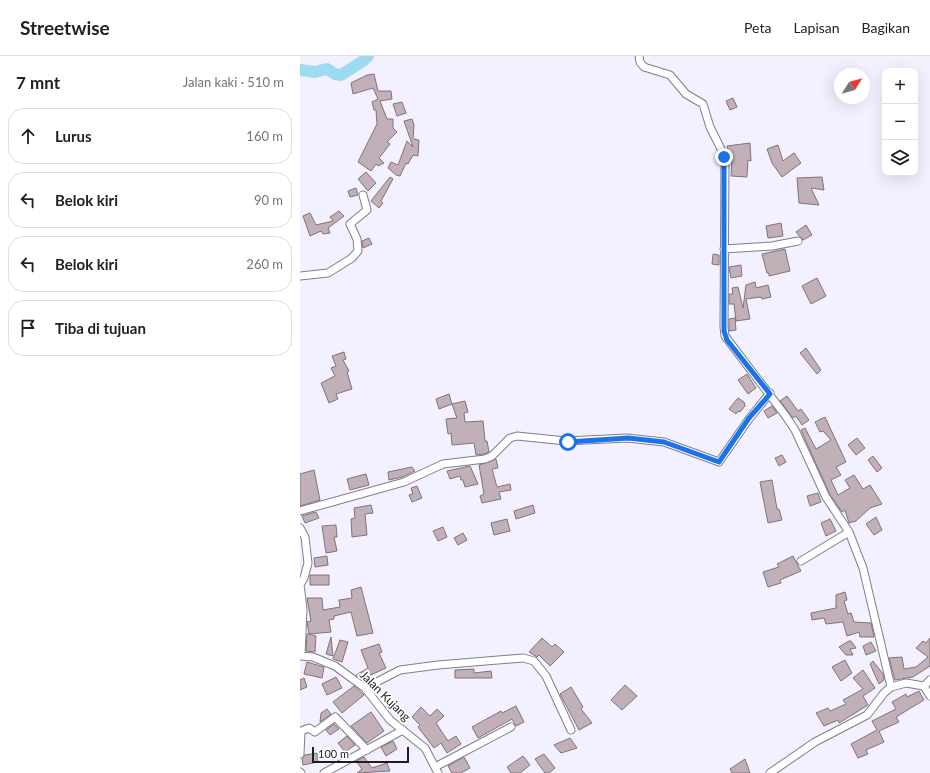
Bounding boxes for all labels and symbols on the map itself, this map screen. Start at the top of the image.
north arrow [834,68,870,104]
route end [715,148,733,166]
route start [559,433,577,451]
street label: Jalan Kujang [357,667,414,724]
scale bar [312,745,409,764]

